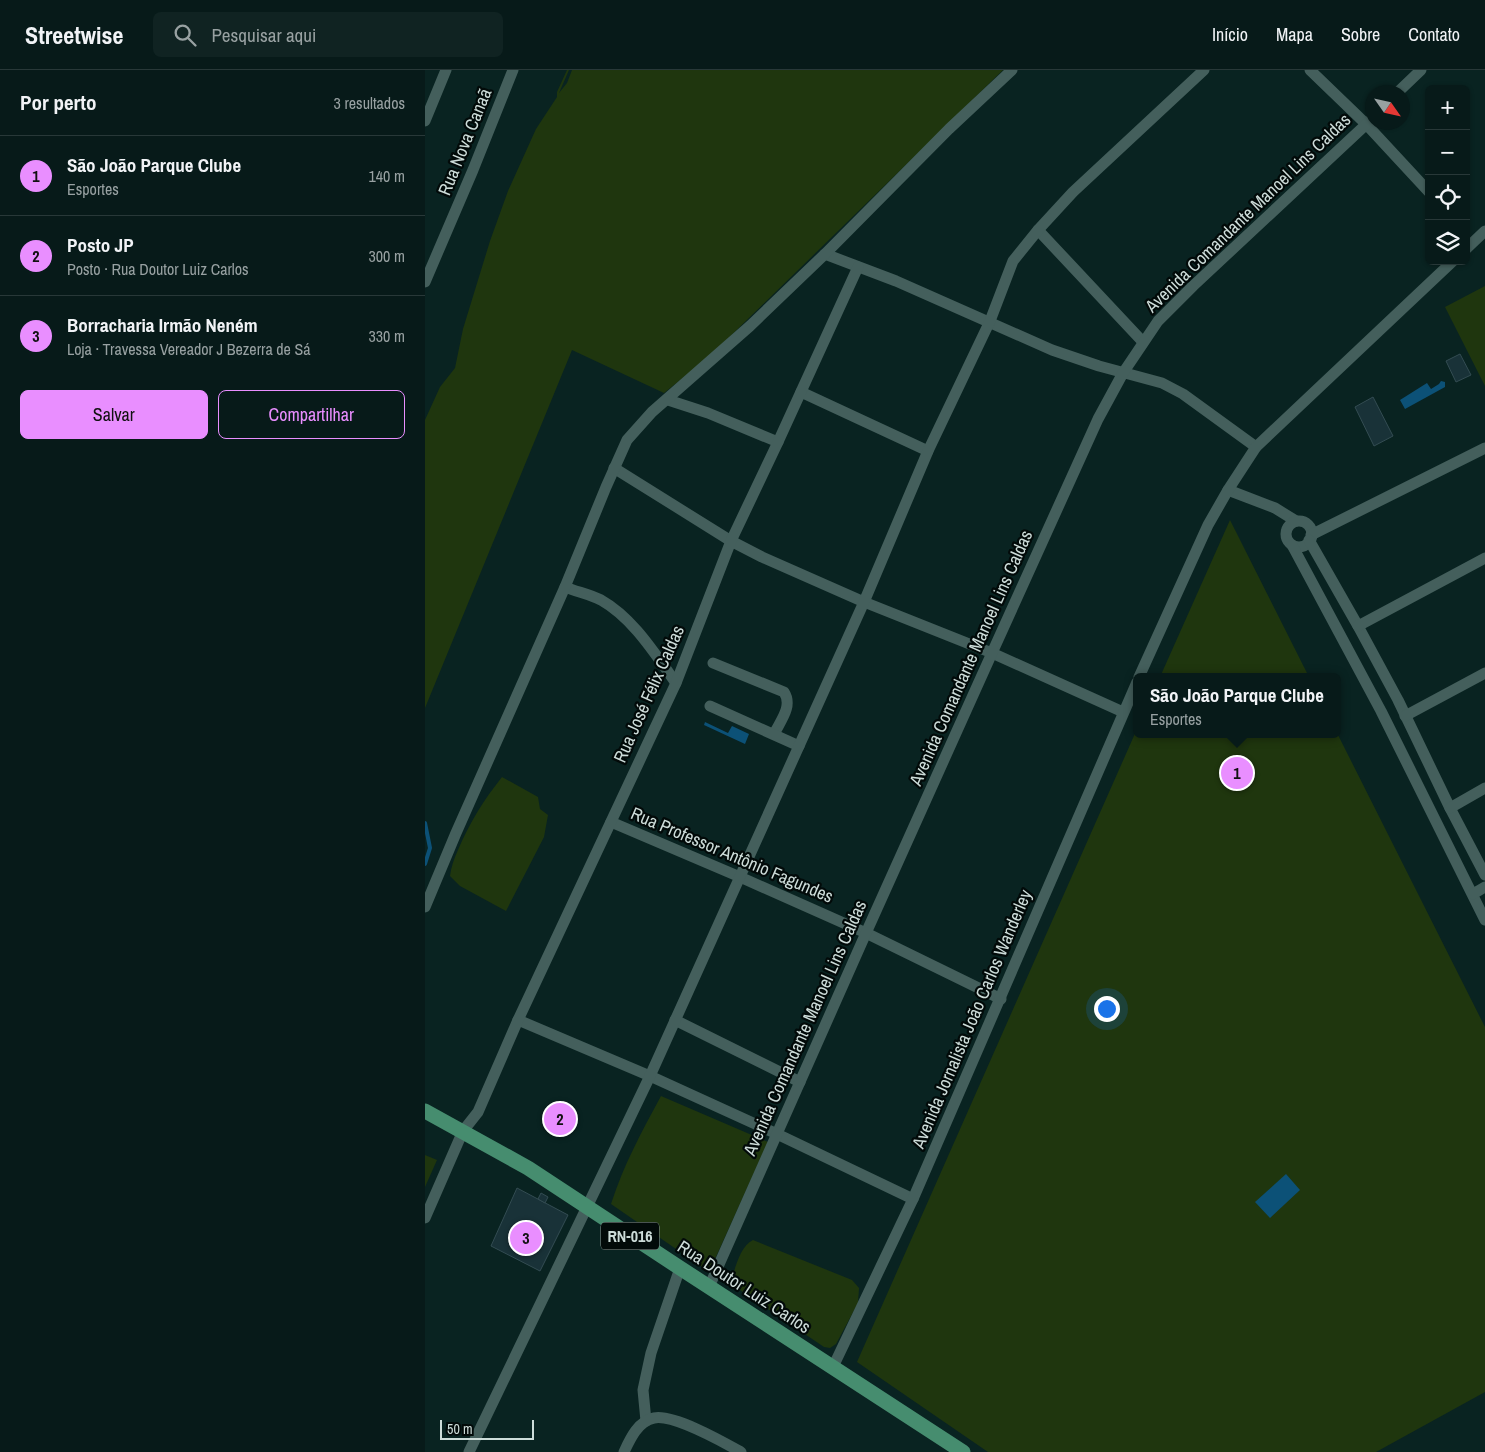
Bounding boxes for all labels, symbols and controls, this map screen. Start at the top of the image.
search box [153,12,503,57]
text: Streetwise [25,19,123,51]
icon: search [171,21,199,49]
text: Pesquisar aqui [211,22,316,48]
text: Início [1212,22,1248,47]
text: Mapa [1276,22,1313,47]
text: Sobre [1341,22,1380,47]
text: Contato [1408,22,1460,47]
street label: Rua Nova Canaã [432,85,497,199]
north arrow [1365,85,1410,130]
map controls [1425,85,1470,265]
button: + [1425,85,1470,130]
text: Por perto [20,88,97,117]
text: 3 resultados [334,92,405,114]
street label: Avenida Comandante Manoel Lins Caldas [1139,107,1356,319]
button: − [1425,130,1470,175]
text: São João Parque Clube [67,152,241,178]
text: 1 [32,165,40,187]
text: 140 m [369,165,405,187]
button: locate [1425,175,1470,220]
text: Esportes [67,178,119,200]
button: layers [1425,220,1470,265]
text: Posto JP [67,232,134,258]
text: 2 [32,245,40,267]
text: 300 m [369,245,405,267]
text: Posto · Rua Doutor Luiz Carlos [67,258,249,280]
text: Borracharia Irmão Neném [67,312,258,338]
text: 3 [32,325,40,347]
text: 330 m [369,325,405,347]
text: Loja · Travessa Vereador J Bezerra de Sá [67,338,311,360]
button: Salvar [20,390,208,439]
button: Compartilhar [218,390,405,439]
street label: Avenida Comandante Manoel Lins Caldas [902,526,1038,790]
street label: Rua José Félix Caldas [607,621,690,766]
popup [1133,673,1341,738]
text: São João Parque Clube [1150,682,1324,708]
text: Esportes [1150,708,1202,730]
pin: 1 [1221,754,1253,792]
street label: Rua Professor Antônio Fagundes [627,801,837,909]
street label: Avenida Jornalista João Carlos Wanderley [905,885,1038,1153]
street label: Avenida Comandante Manoel Lins Caldas [736,896,872,1160]
your location [1094,996,1120,1022]
pin: 2 [544,1100,576,1138]
pin: 3 [510,1219,542,1257]
road number: RN-016 [601,1222,659,1250]
street label: Rua Doutor Luiz Carlos [673,1234,816,1339]
scale bar [440,1417,534,1440]
text: 50 m [447,1420,473,1438]

